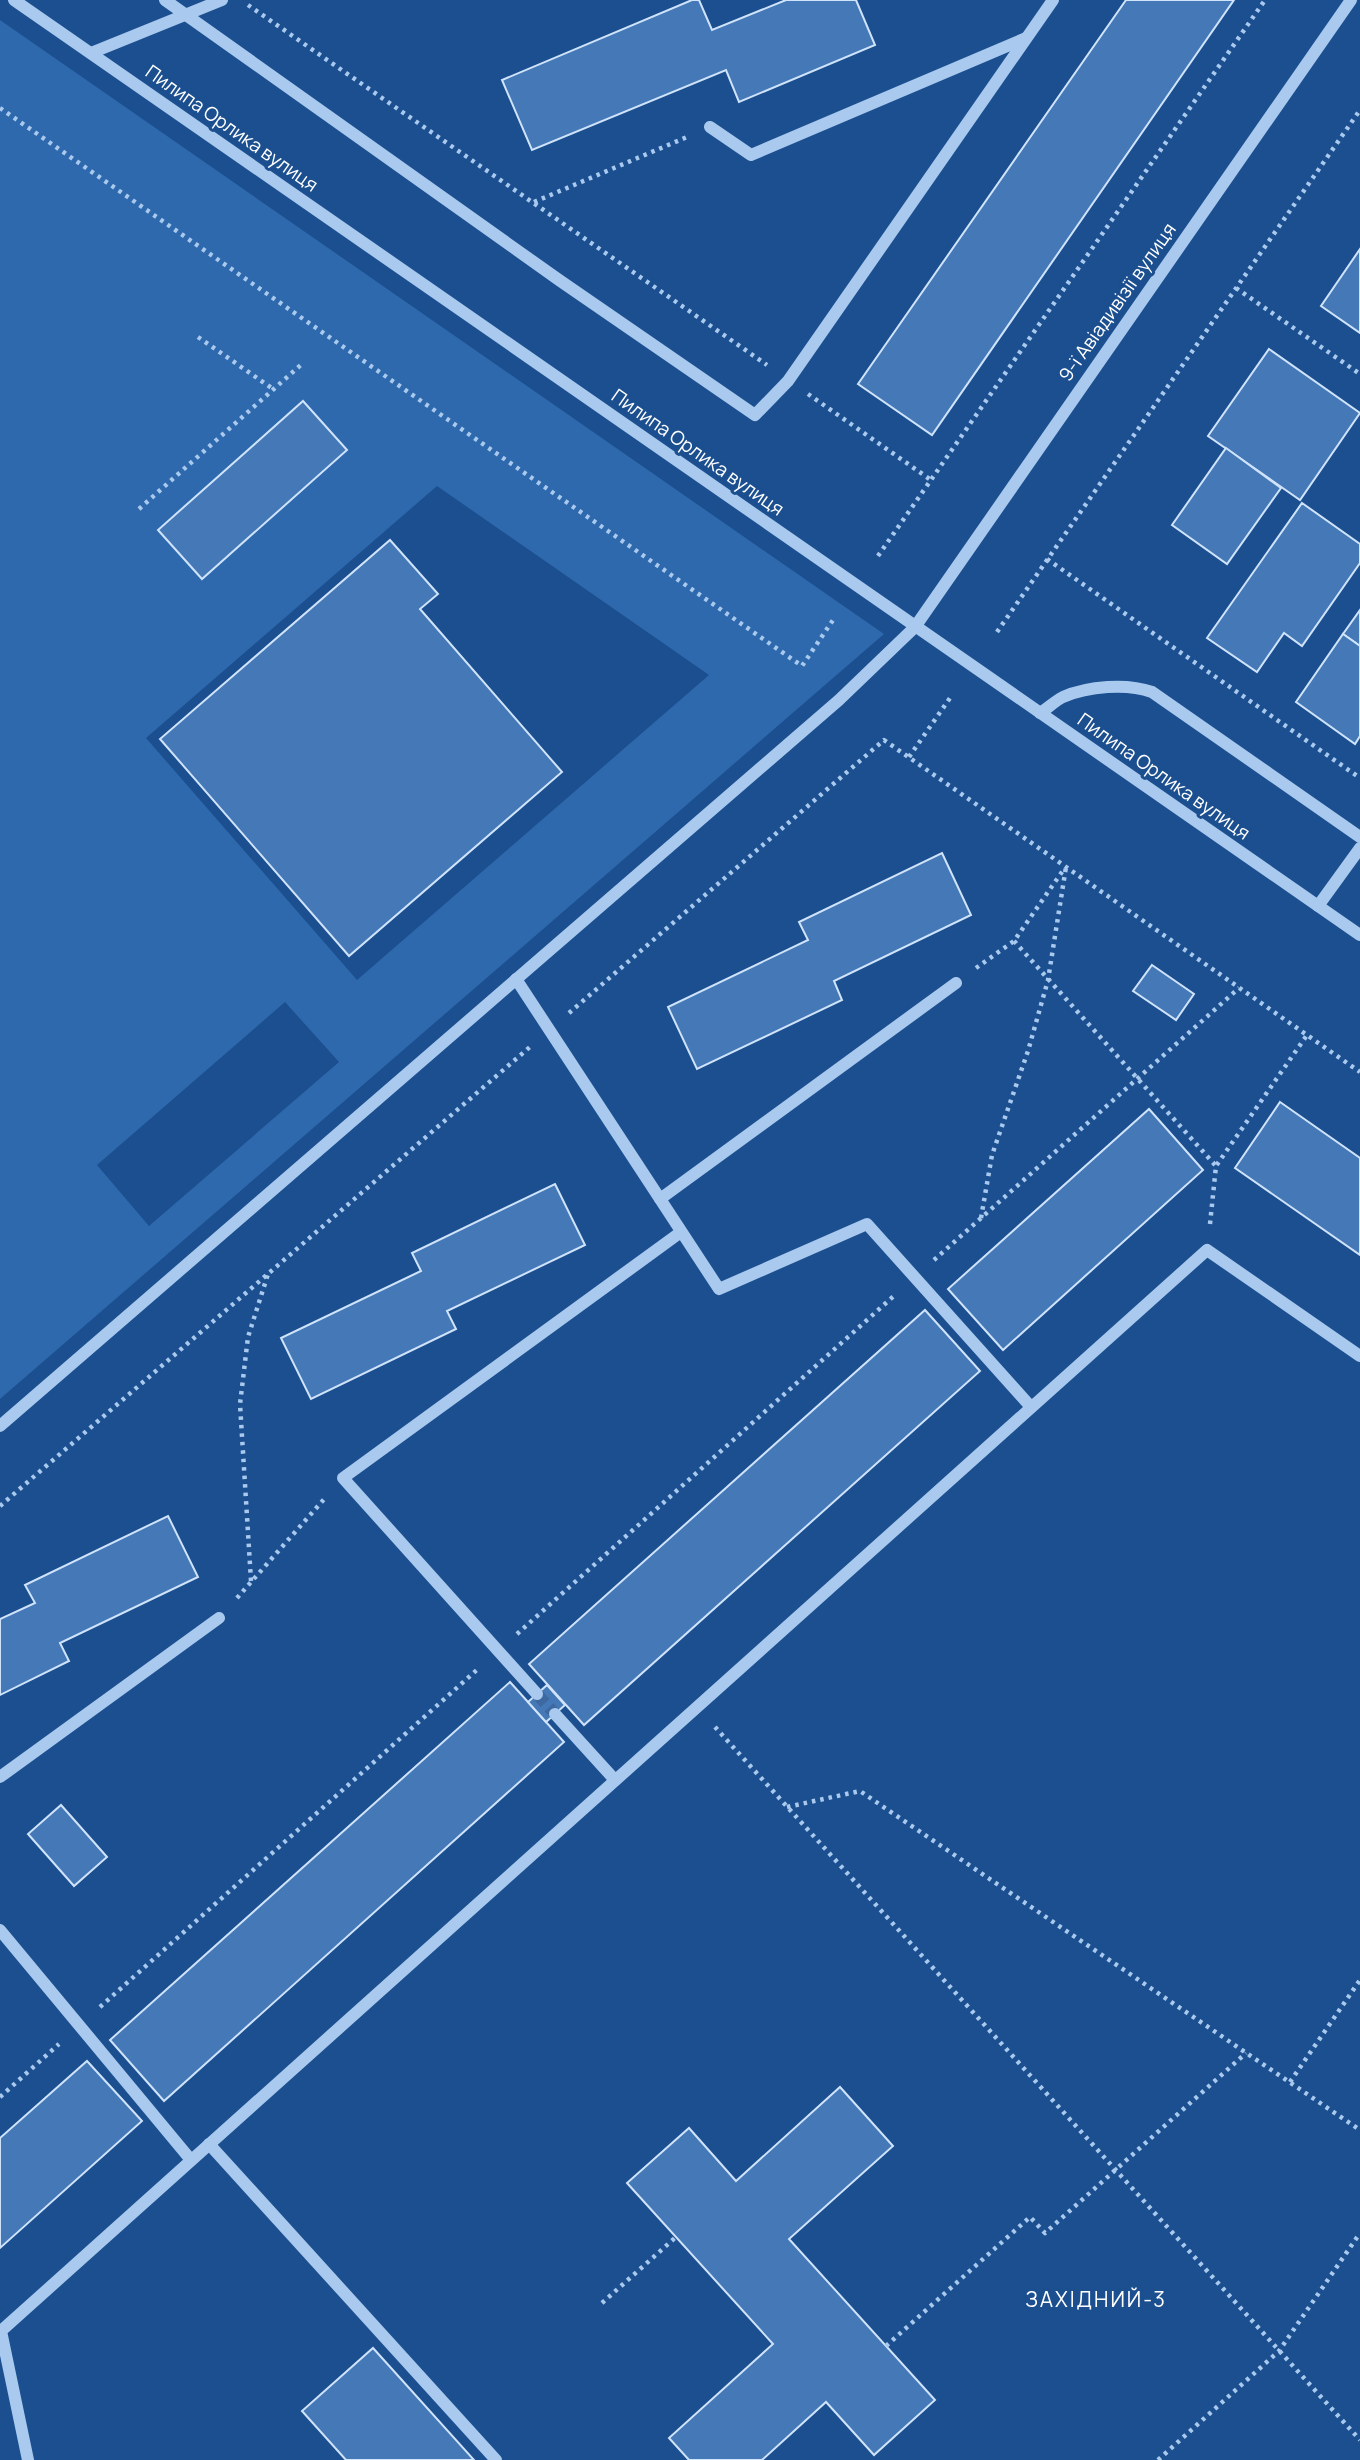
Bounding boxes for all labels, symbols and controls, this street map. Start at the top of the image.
street label: Пилипа Орлика вулиця [141,59,323,197]
street label: 9-ї Авіадивізії вулиця [1052,218,1182,386]
street label: Пилипа Орлика вулиця [607,383,789,521]
street label: Пилипа Орлика вулиця [1073,707,1255,845]
district label: ЗАХІДНИЙ-3 [1025,2285,1167,2313]

